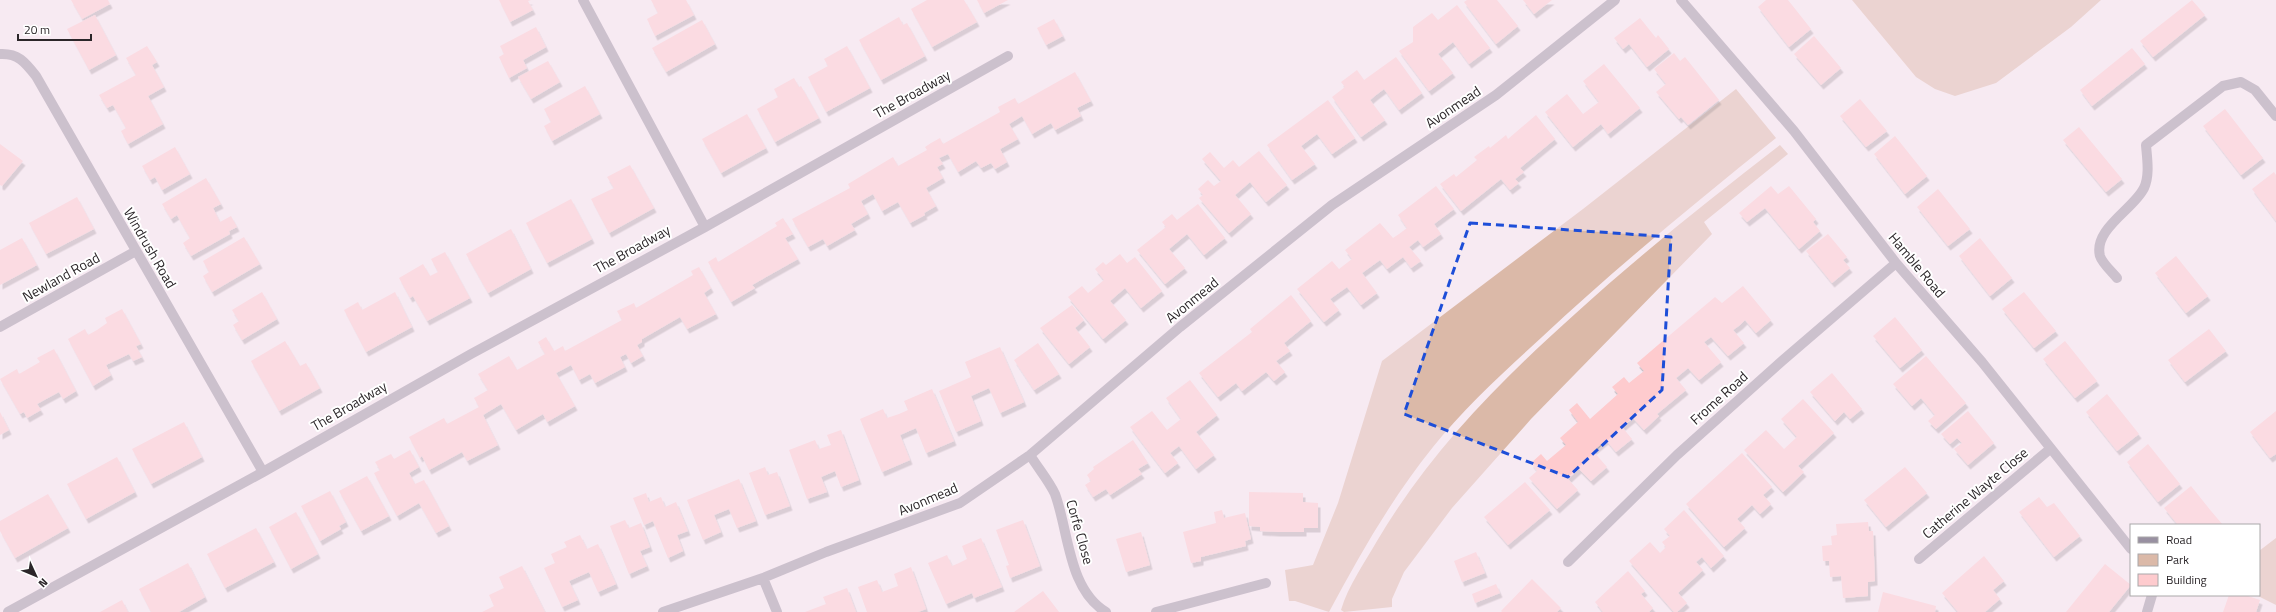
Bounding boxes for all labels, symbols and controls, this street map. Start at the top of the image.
scale bar [18,16,91,42]
text: 20 m [24,20,50,39]
street label: The Broadway [870,64,954,123]
street label: Avonmead [1421,80,1485,133]
street label: Windrush Road [119,203,182,292]
street label: The Broadway [590,219,674,278]
street label: Hamble Road [1884,228,1951,302]
street label: Newland Road [18,247,103,307]
street label: Avonmead [1161,272,1223,328]
street label: Frome Road [1685,366,1752,429]
street label: The Broadway [307,375,391,436]
street label: Catherine Wayte Close [1917,442,2032,543]
street label: Avonmead [895,477,961,520]
street label: Corfe Close [1061,497,1100,567]
legend [2130,524,2260,596]
text: Road [2166,530,2192,549]
text: Park [2166,550,2189,569]
north arrow [16,556,56,596]
text: Building [2166,570,2207,589]
text: N [35,575,52,591]

